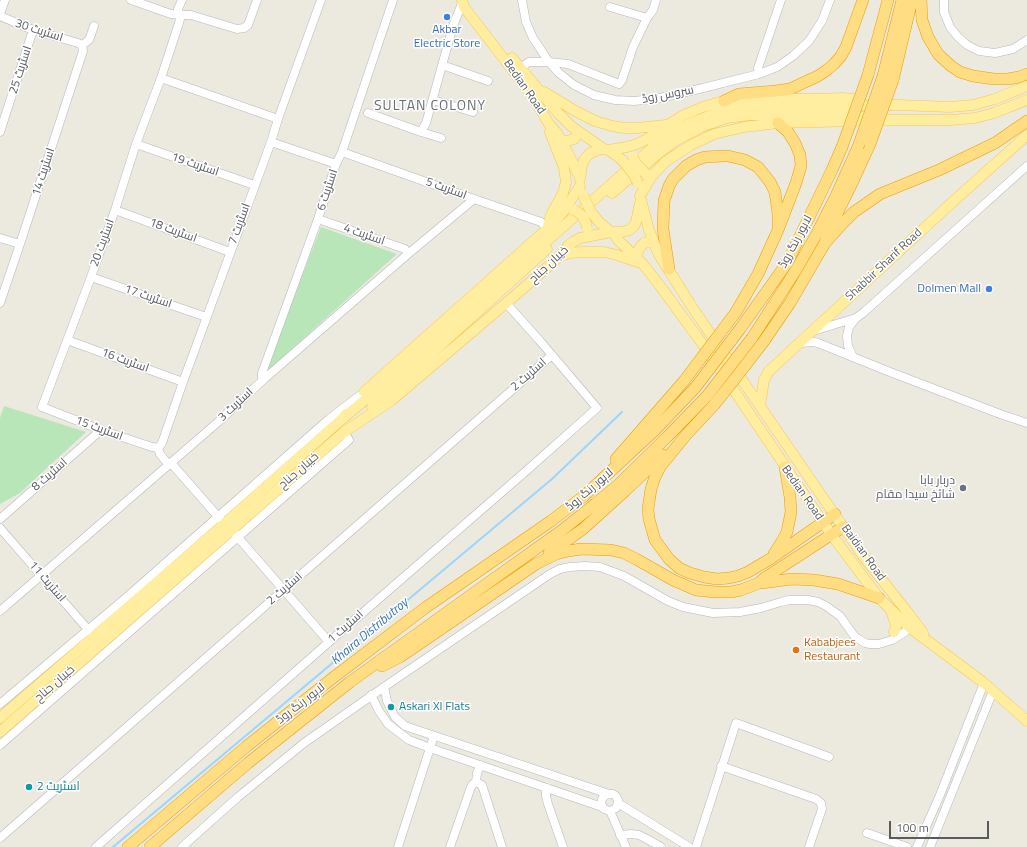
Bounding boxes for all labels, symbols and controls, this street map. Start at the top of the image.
marker: Akbar Electric Store [442,12,452,22]
street label: اسٹریٹ 30 [13,17,65,45]
place label: Akbar Electric Store [414,23,480,51]
street label: اسٹریٹ 25 [7,44,35,96]
street label: Bedian Road [500,57,548,117]
street label: سروس روڈ [641,83,695,107]
district label: SULTAN COLONY [374,99,486,115]
street label: اسٹریٹ 14 [30,146,58,198]
street label: اسٹریٹ 19 [169,150,221,180]
street label: اسٹریٹ 6 [315,167,341,213]
street label: اسٹریٹ 5 [423,175,469,203]
street label: اسٹریٹ 7 [226,201,254,247]
street label: لاہور رنگ روڈ [776,213,816,271]
street label: اسٹریٹ 18 [147,216,199,246]
street label: اسٹریٹ 20 [88,217,118,269]
street label: اسٹریٹ 4 [341,221,387,249]
street label: Shabbir Sharif Road [843,226,925,304]
street label: خیبان جناح [526,243,572,287]
street label: اسٹریٹ 17 [122,282,174,312]
place label: Dolmen Mall [917,282,981,296]
marker: Dolmen Mall [984,284,994,294]
street label: اسٹریٹ 16 [99,346,151,376]
street label: اسٹریٹ 2 [508,356,550,394]
street label: اسٹریٹ 3 [215,385,257,425]
street label: اسٹریٹ 15 [73,414,125,444]
street label: خیبان جناح [276,450,322,492]
street label: اسٹریٹ 8 [29,456,71,494]
street label: Bedian Road [778,463,826,523]
street label: لاہور رنگ روڈ [563,466,617,514]
place label: دربار بابا شائخ سیدا مقام [876,474,955,502]
marker: دربار بابا شائخ سیدا مقام [958,483,968,493]
street label: Baidian Road [838,522,888,584]
street label: اسٹریٹ 11 [25,559,69,605]
street label: اسٹریٹ 2 [264,570,306,608]
water label: Khaira Distributroy [328,595,412,669]
street label: اسٹریٹ 1 [325,608,367,646]
place label: Kababjees Restaurant [804,636,860,664]
marker: Kababjees Restaurant [791,645,801,655]
street label: خیبان جناح [32,663,78,705]
street label: لاہور رنگ روڈ [274,680,328,728]
place label: Askari XI Flats [399,700,470,714]
marker: Askari XI Flats [386,702,396,712]
place label: اسٹریٹ 2 [37,780,80,794]
marker: اسٹریٹ 2 [24,782,34,792]
scale bar [891,813,991,839]
text: 100 m [896,818,929,837]

